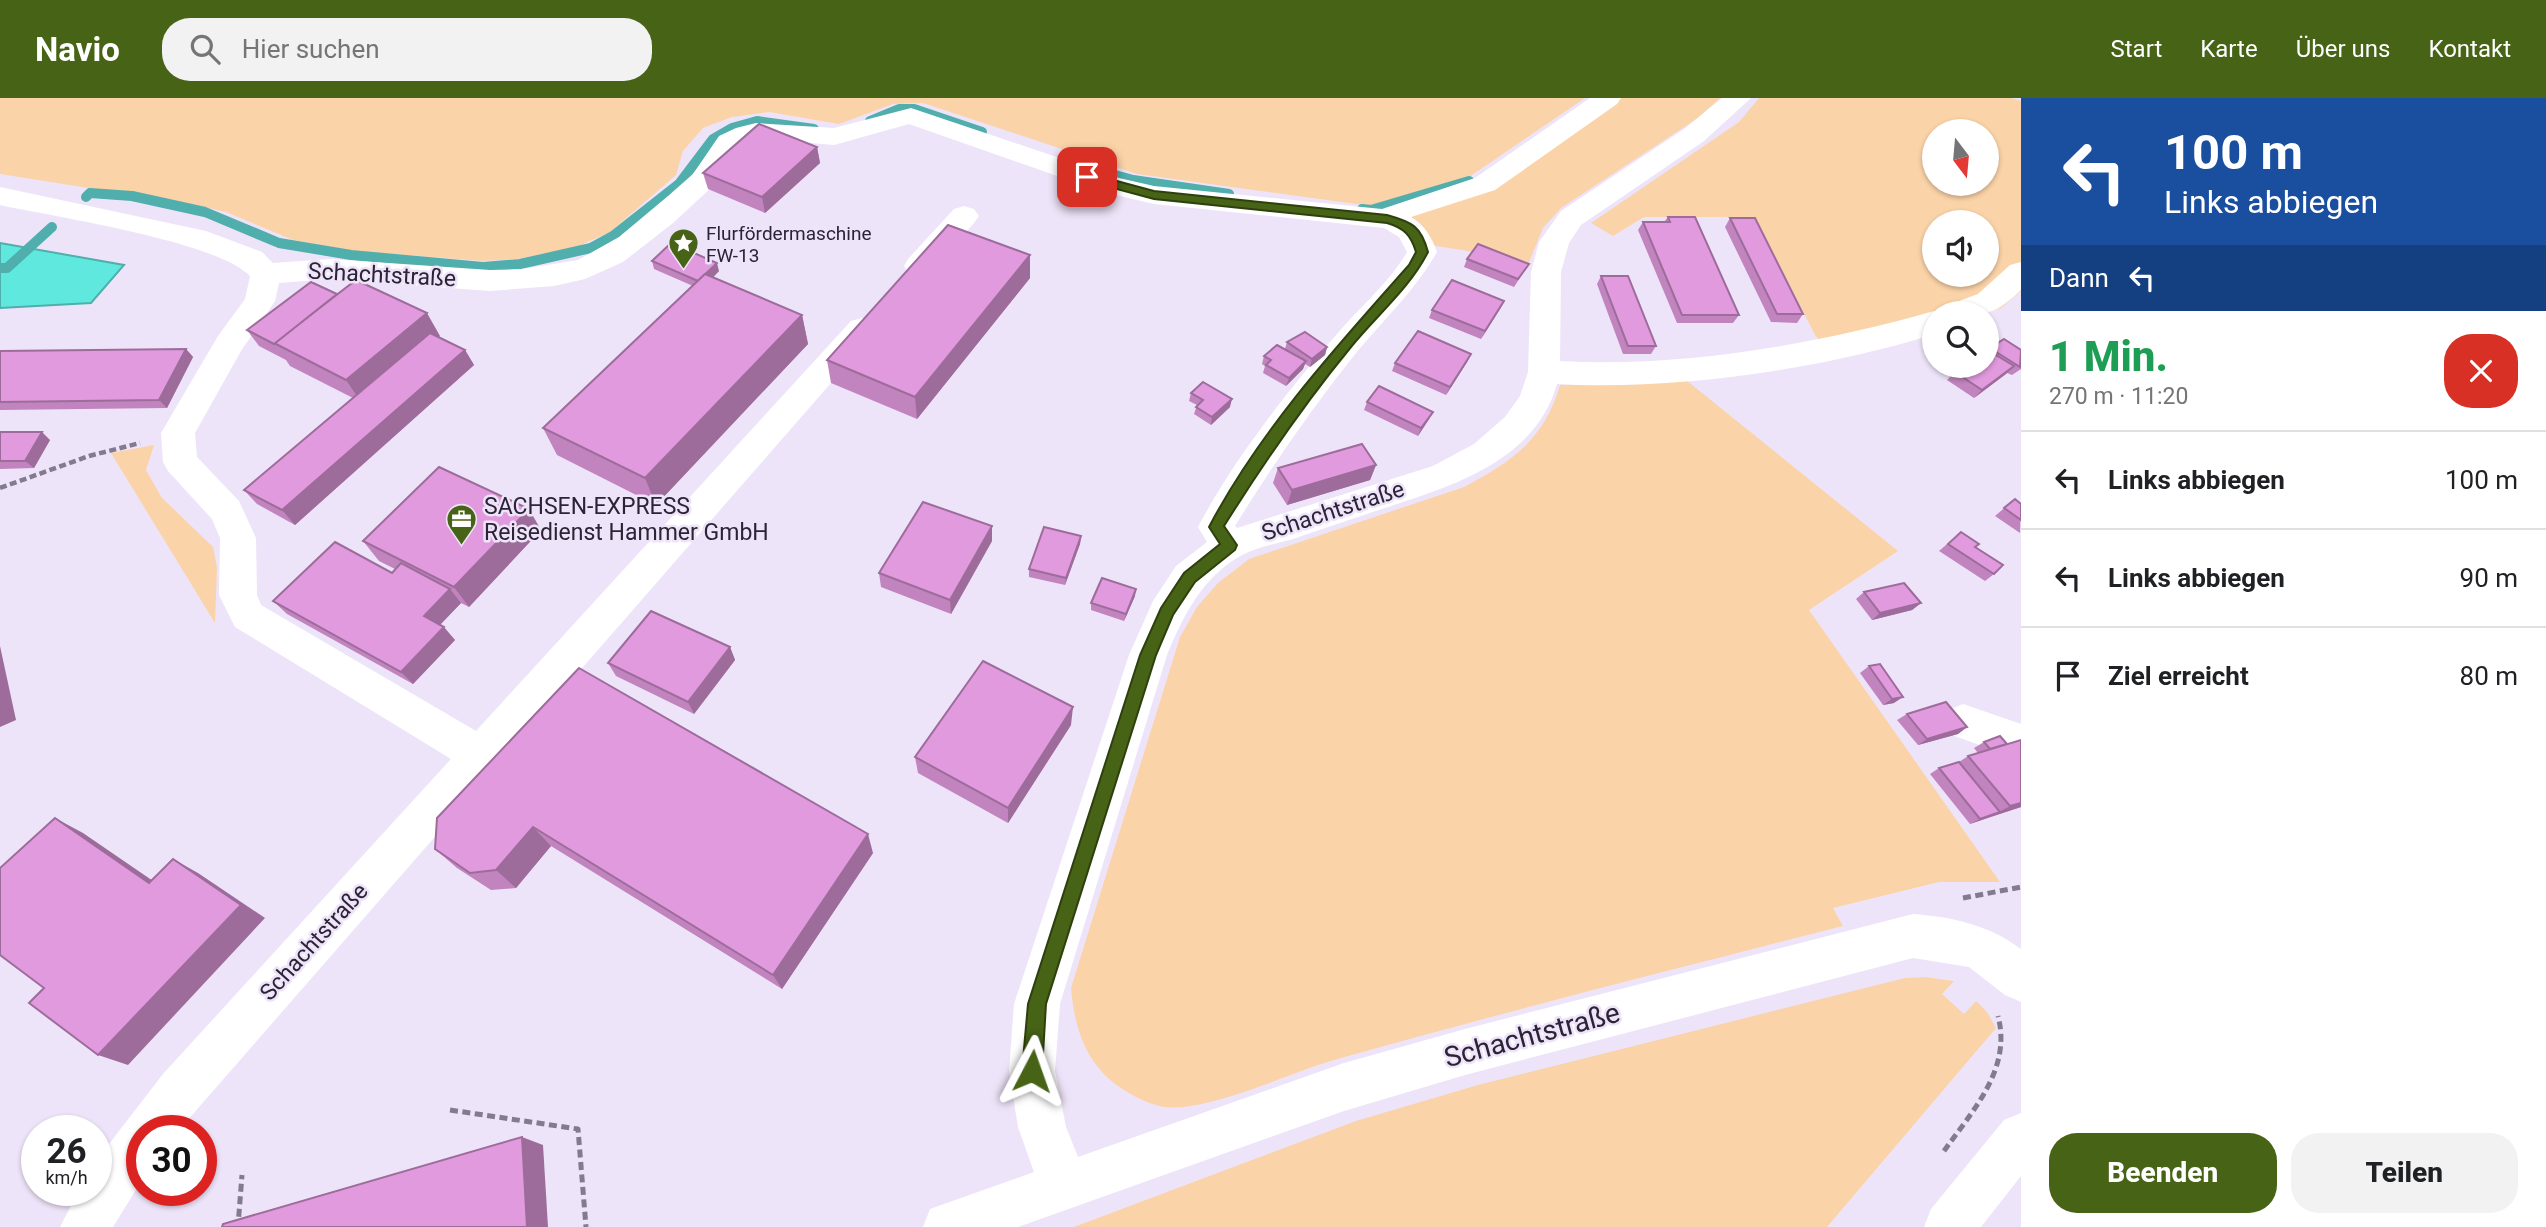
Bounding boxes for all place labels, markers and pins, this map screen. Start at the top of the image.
pin [1057,147,1117,207]
place label: Flurfördermaschine FW-13 [706,222,872,267]
place icon: Flurfördermaschine FW-13 [666,227,700,271]
place label: SACHSEN-EXPRESS Reisedienst Hammer GmbH [484,493,769,546]
office icon: SACHSEN-EXPRESS Reisedienst Hammer GmbH [444,502,478,546]

